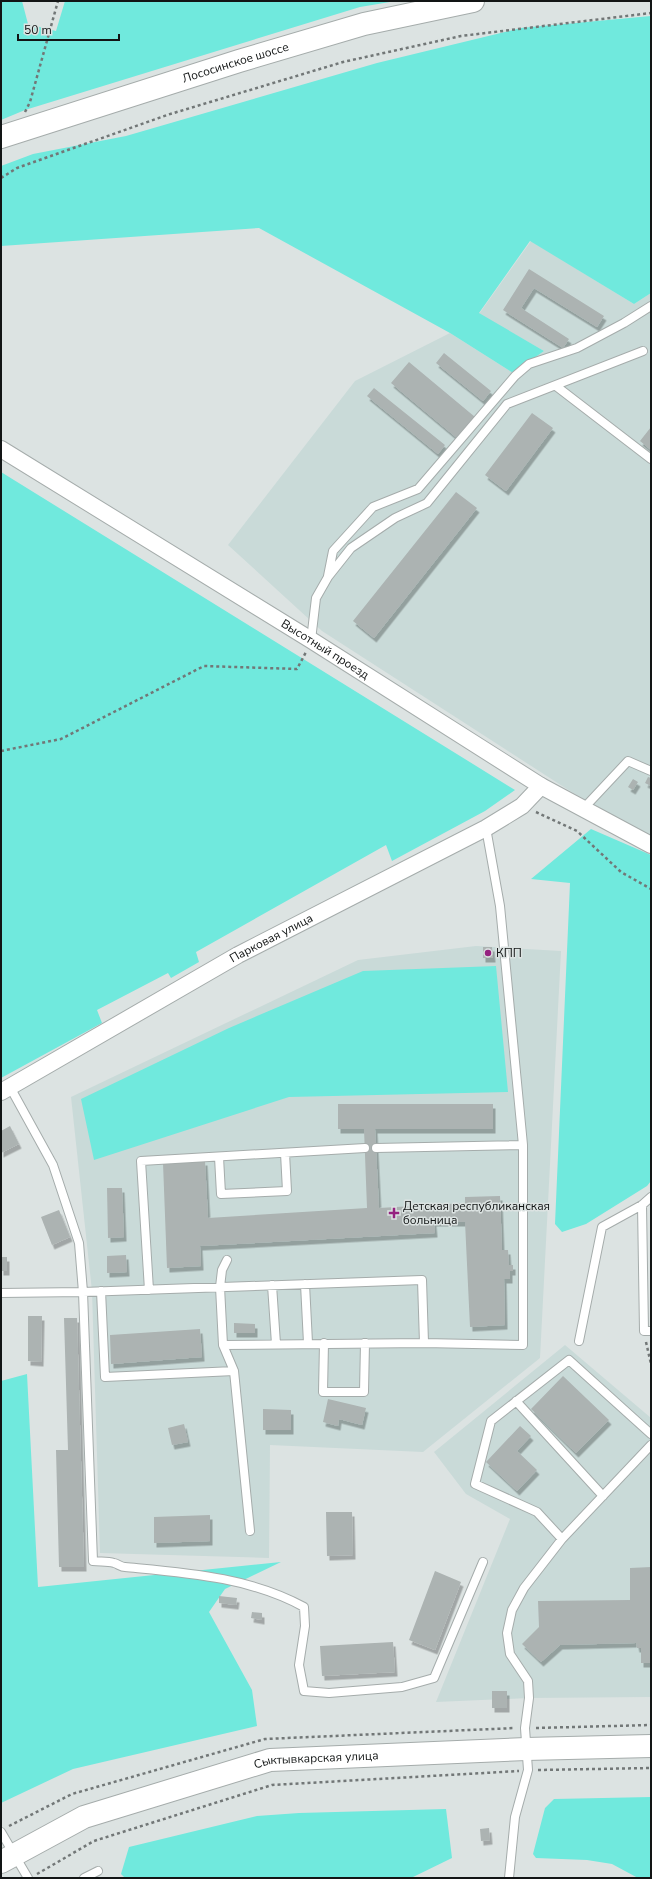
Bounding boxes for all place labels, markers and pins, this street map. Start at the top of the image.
place label: КПП [496,945,522,961]
marker: КПП [483,948,493,958]
place label: Детская республиканская больница [403,1198,550,1228]
marker: Детская республиканская больница [388,1207,400,1219]

